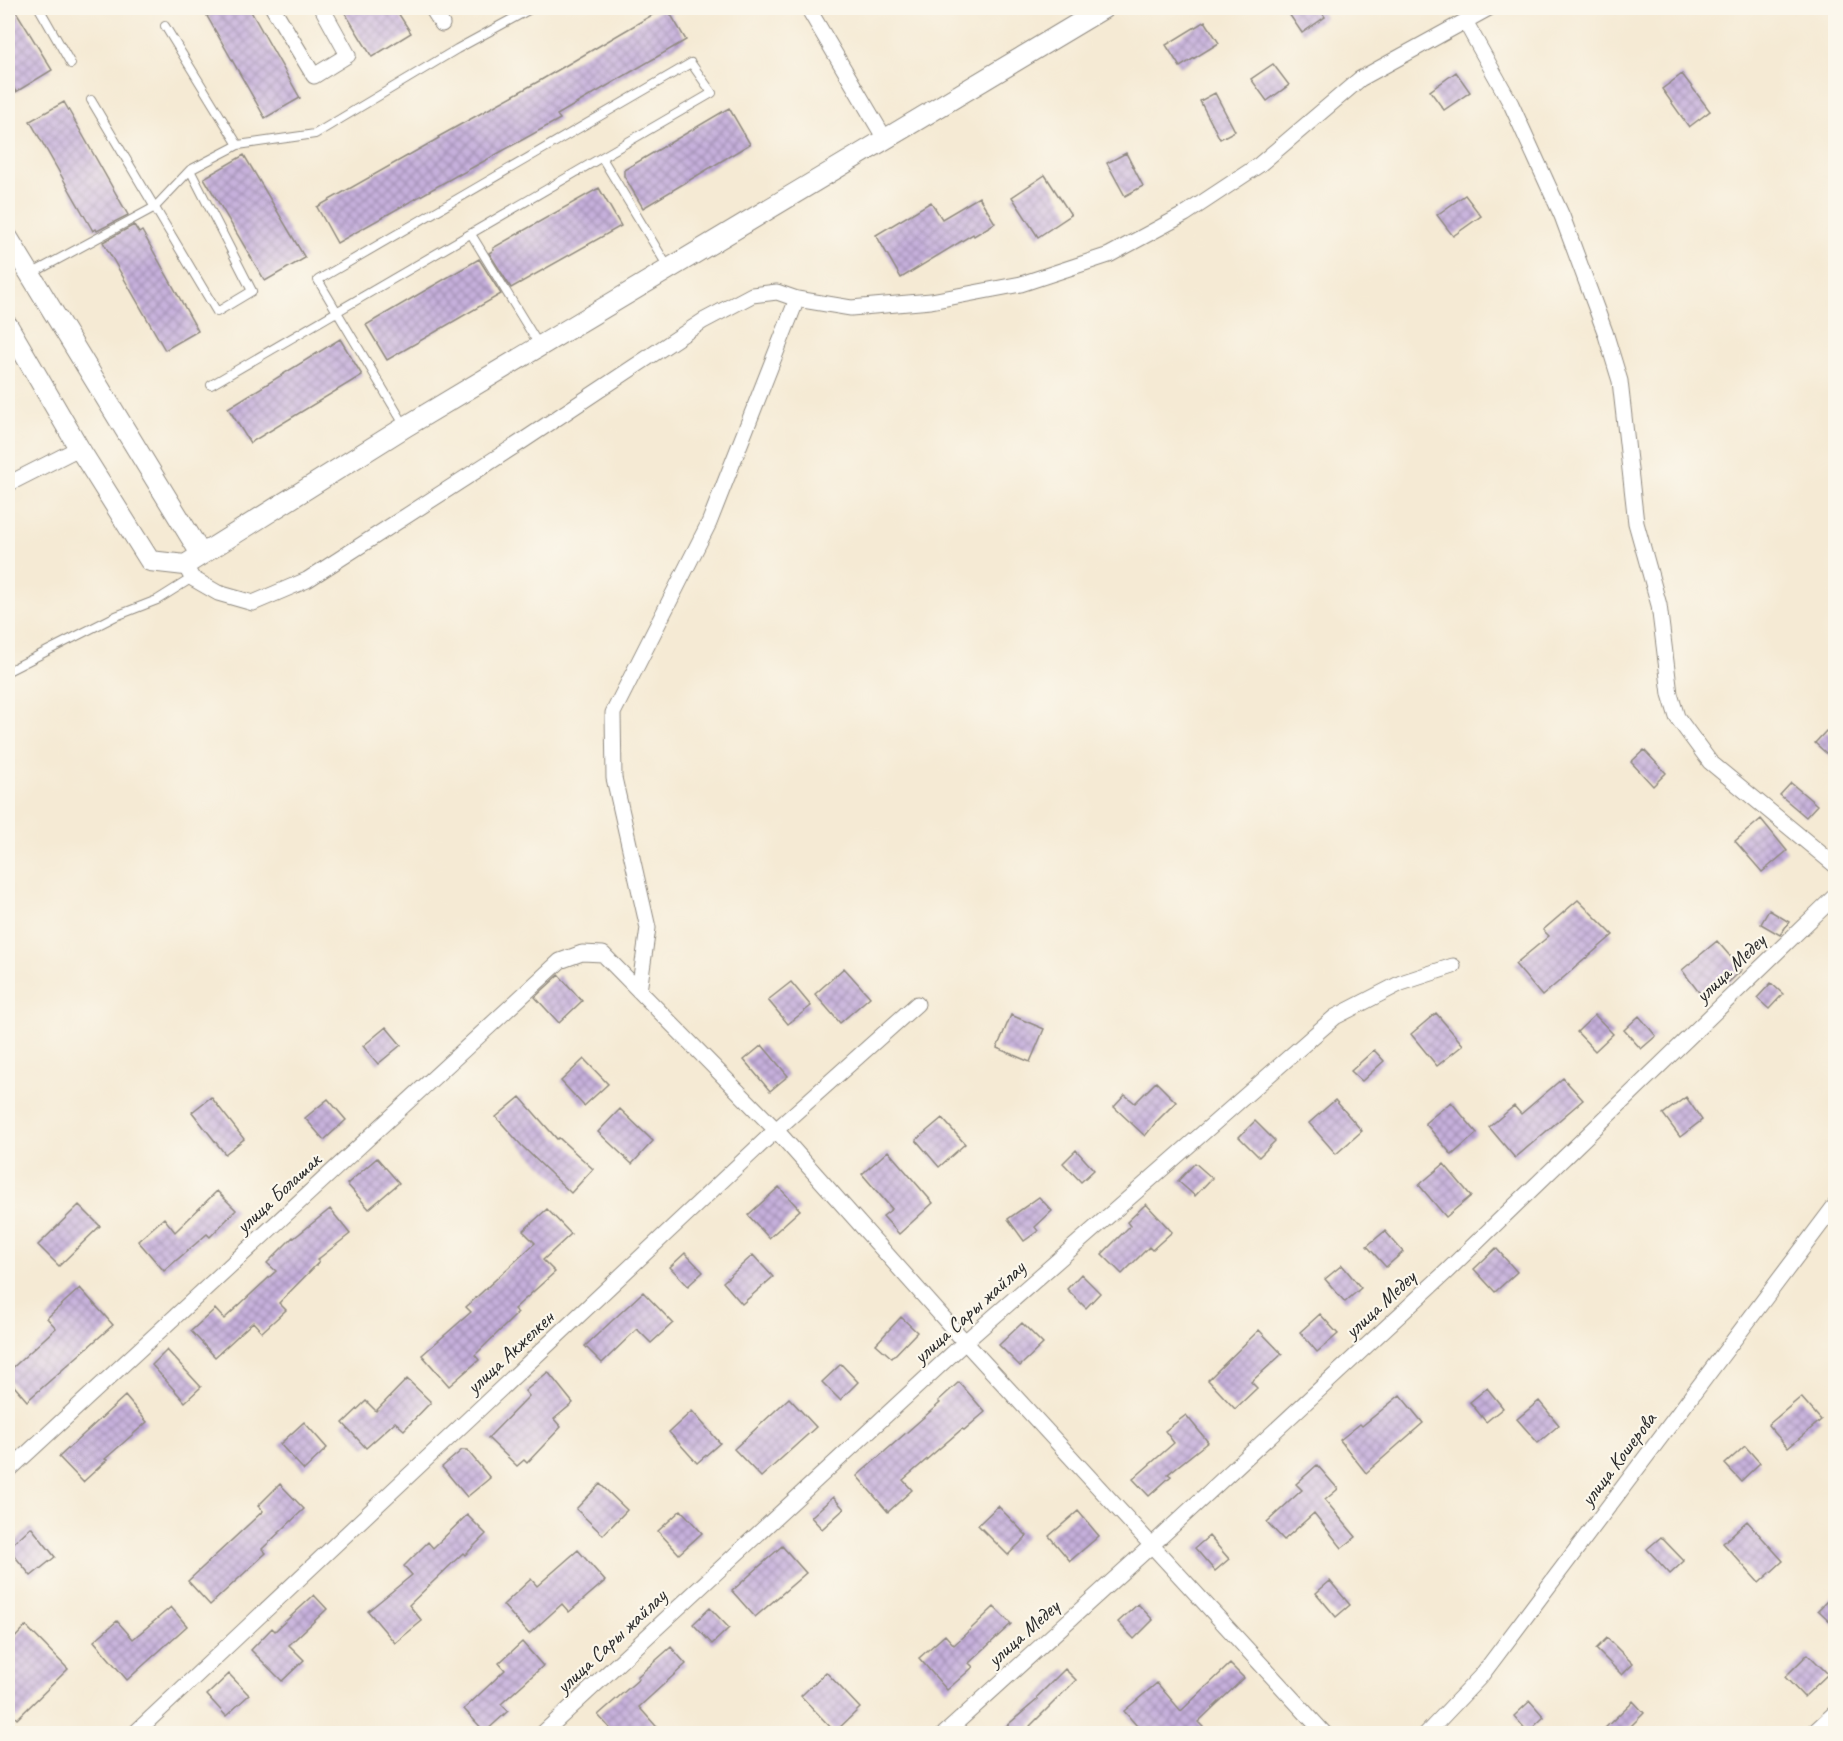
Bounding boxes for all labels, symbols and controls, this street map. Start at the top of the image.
street label: улица Медеу [1688,927,1772,1009]
street label: улица Болашак [229,1145,328,1240]
street label: улица Сары жайлау [906,1254,1032,1370]
street label: улица Медеу [1337,1263,1422,1345]
street label: улица Акжелкен [459,1304,560,1401]
street label: улица Кошерова [1573,1405,1663,1513]
street label: улица Сары жайлау [549,1582,673,1700]
street label: улица Медеу [980,1593,1066,1674]

